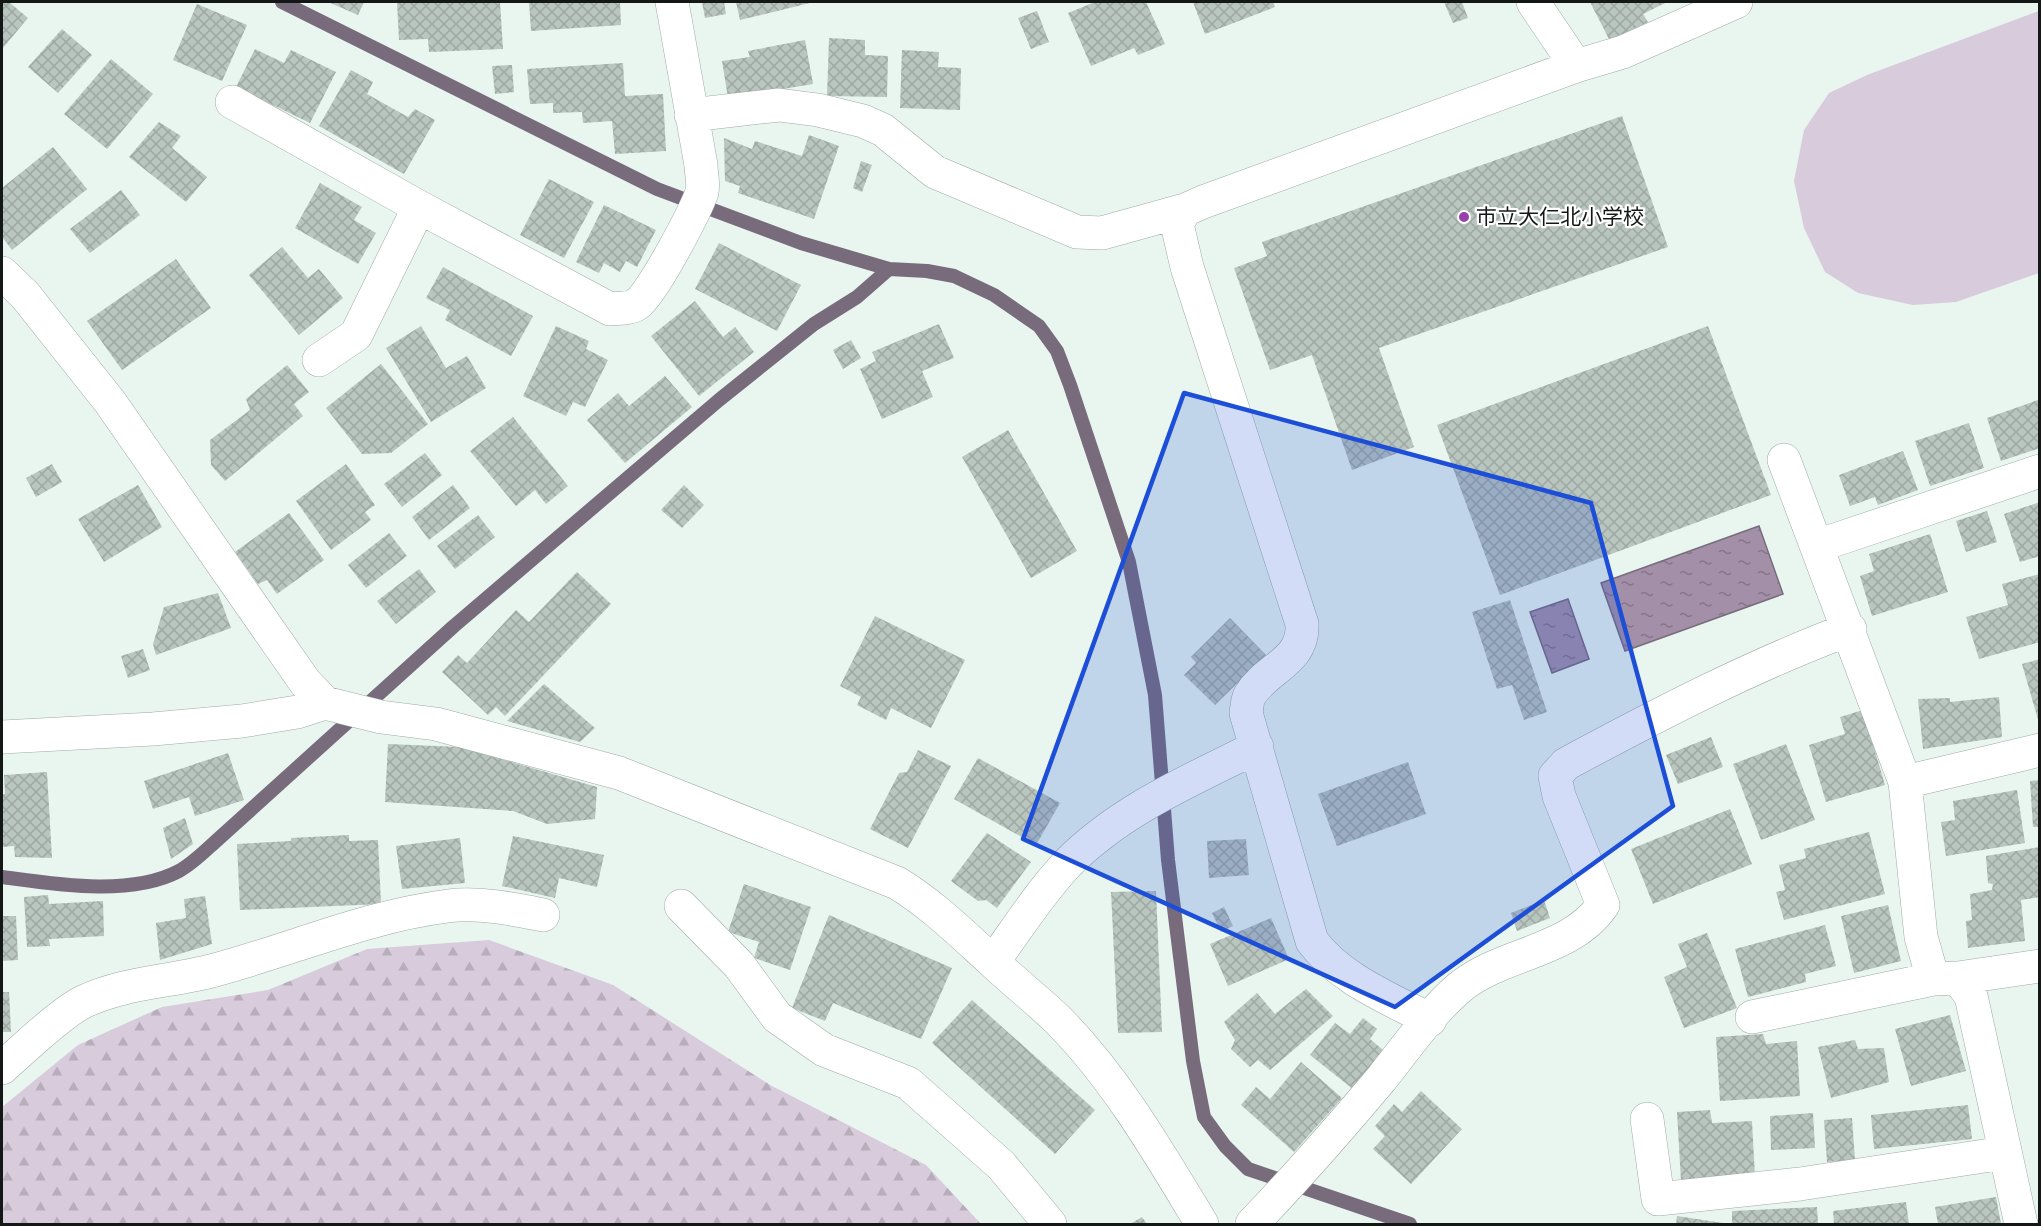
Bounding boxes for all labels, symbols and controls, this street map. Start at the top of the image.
place label: 市立大仁北小学校 [1476,202,1644,231]
marker: 市立大仁北小学校 [1457,210,1471,224]

